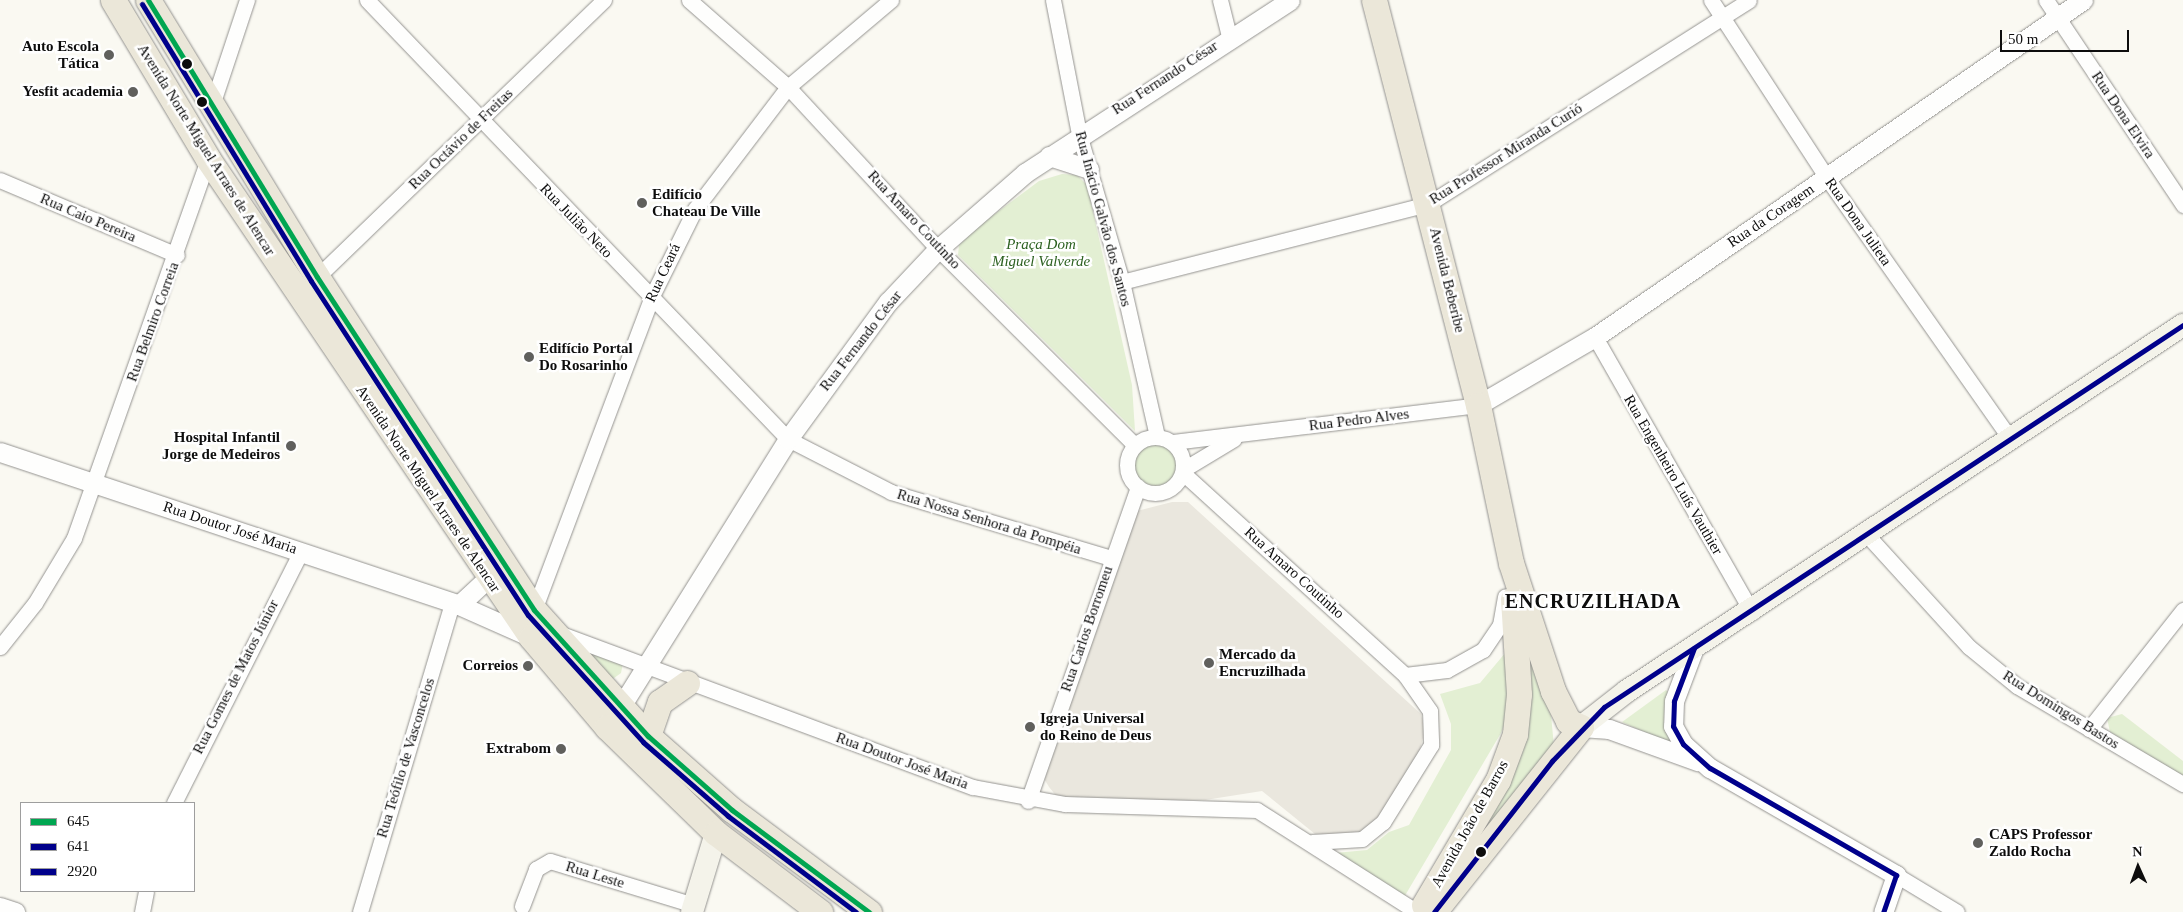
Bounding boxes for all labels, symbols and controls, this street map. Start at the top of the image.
scale bar [2003,20,2132,52]
text: 50 m [2008,31,2038,47]
place label: Auto Escola Tática [22,37,99,72]
street label: Rua Fernando César [1109,37,1221,119]
street label: Avenida Norte Miguel Arraes de Alencar [133,40,279,260]
marker: Auto Escola Tática [103,49,115,61]
unlabelled marker [182,59,192,69]
street label: Rua Dona Elvira [2087,68,2159,162]
place label: Yesfit academia [23,83,123,101]
street label: Rua Octávio de Freitas [405,85,517,193]
marker: Yesfit academia [127,86,139,98]
unlabelled marker [197,97,207,107]
street label: Rua Professor Miranda Curió [1426,99,1586,209]
street label: Rua Inácio Galvão dos Santos [1071,129,1135,309]
street label: Rua Amaro Coutinho [863,167,965,273]
street label: Rua Dona Julieta [1821,175,1895,269]
street label: Rua Julião Neto [536,180,616,262]
street label: Rua da Coragem [1724,180,1818,252]
place label: Edifício Chateau De Ville [652,185,761,220]
street label: Rua Caio Pereira [37,190,139,246]
marker: Edifício Chateau De Ville [636,197,648,209]
street label: Avenida Beberibe [1425,226,1469,334]
park label: Praça Dom Miguel Valverde [992,235,1090,270]
street label: Rua Ceará [642,241,684,305]
street label: Rua Belmiro Correia [123,260,183,384]
street label: Rua Fernando César [816,287,906,395]
place label: Edifício Portal Do Rosarinho [539,339,633,374]
marker: Edifício Portal Do Rosarinho [523,351,535,363]
street label: Avenida Norte Miguel Arraes de Alencar [351,381,505,597]
street label: Rua Engenheiro Luís Vauthier [1620,392,1726,558]
street label: Rua Pedro Alves [1307,405,1411,435]
place label: Hospital Infantil Jorge de Medeiros [162,428,280,463]
marker: Hospital Infantil Jorge de Medeiros [284,439,298,453]
street label: Rua Nossa Senhora da Pompéia [895,485,1083,559]
street label: Rua Doutor José Maria [161,498,299,558]
street label: Rua Amaro Coutinho [1240,523,1348,623]
street label: Rua Carlos Borromeu [1057,564,1117,694]
district label: ENCRUZILHADA [1503,589,1683,613]
street label: Rua Gomes de Matos Júnior [189,597,283,757]
place label: Mercado da Encruzilhada [1219,645,1306,680]
place label: Correios [462,657,518,675]
marker: Mercado da Encruzilhada [1203,657,1215,669]
marker: Correios [522,660,534,672]
street label: Rua Domingos Bastos [1999,667,2123,753]
street label: Rua Teófilo de Vasconcelos [373,676,439,840]
place label: Igreja Universal do Reino de Deus [1040,709,1151,744]
marker: Igreja Universal do Reino de Deus [1024,721,1036,733]
street label: Rua Doutor José Maria [833,729,971,793]
place label: Extrabom [486,740,551,758]
marker: Extrabom [555,743,567,755]
street label: Avenida João de Barros [1428,757,1512,891]
legend [20,802,195,892]
text: 645 [67,813,90,829]
place label: CAPS Professor Zaldo Rocha [1989,825,2092,860]
marker: CAPS Professor Zaldo Rocha [1971,836,1985,850]
text: 641 [67,838,90,854]
north arrow [2113,842,2163,892]
text: N [2132,844,2143,859]
unlabelled marker [1476,847,1486,857]
street label: Rua Leste [563,858,627,892]
text: 2920 [67,863,97,879]

